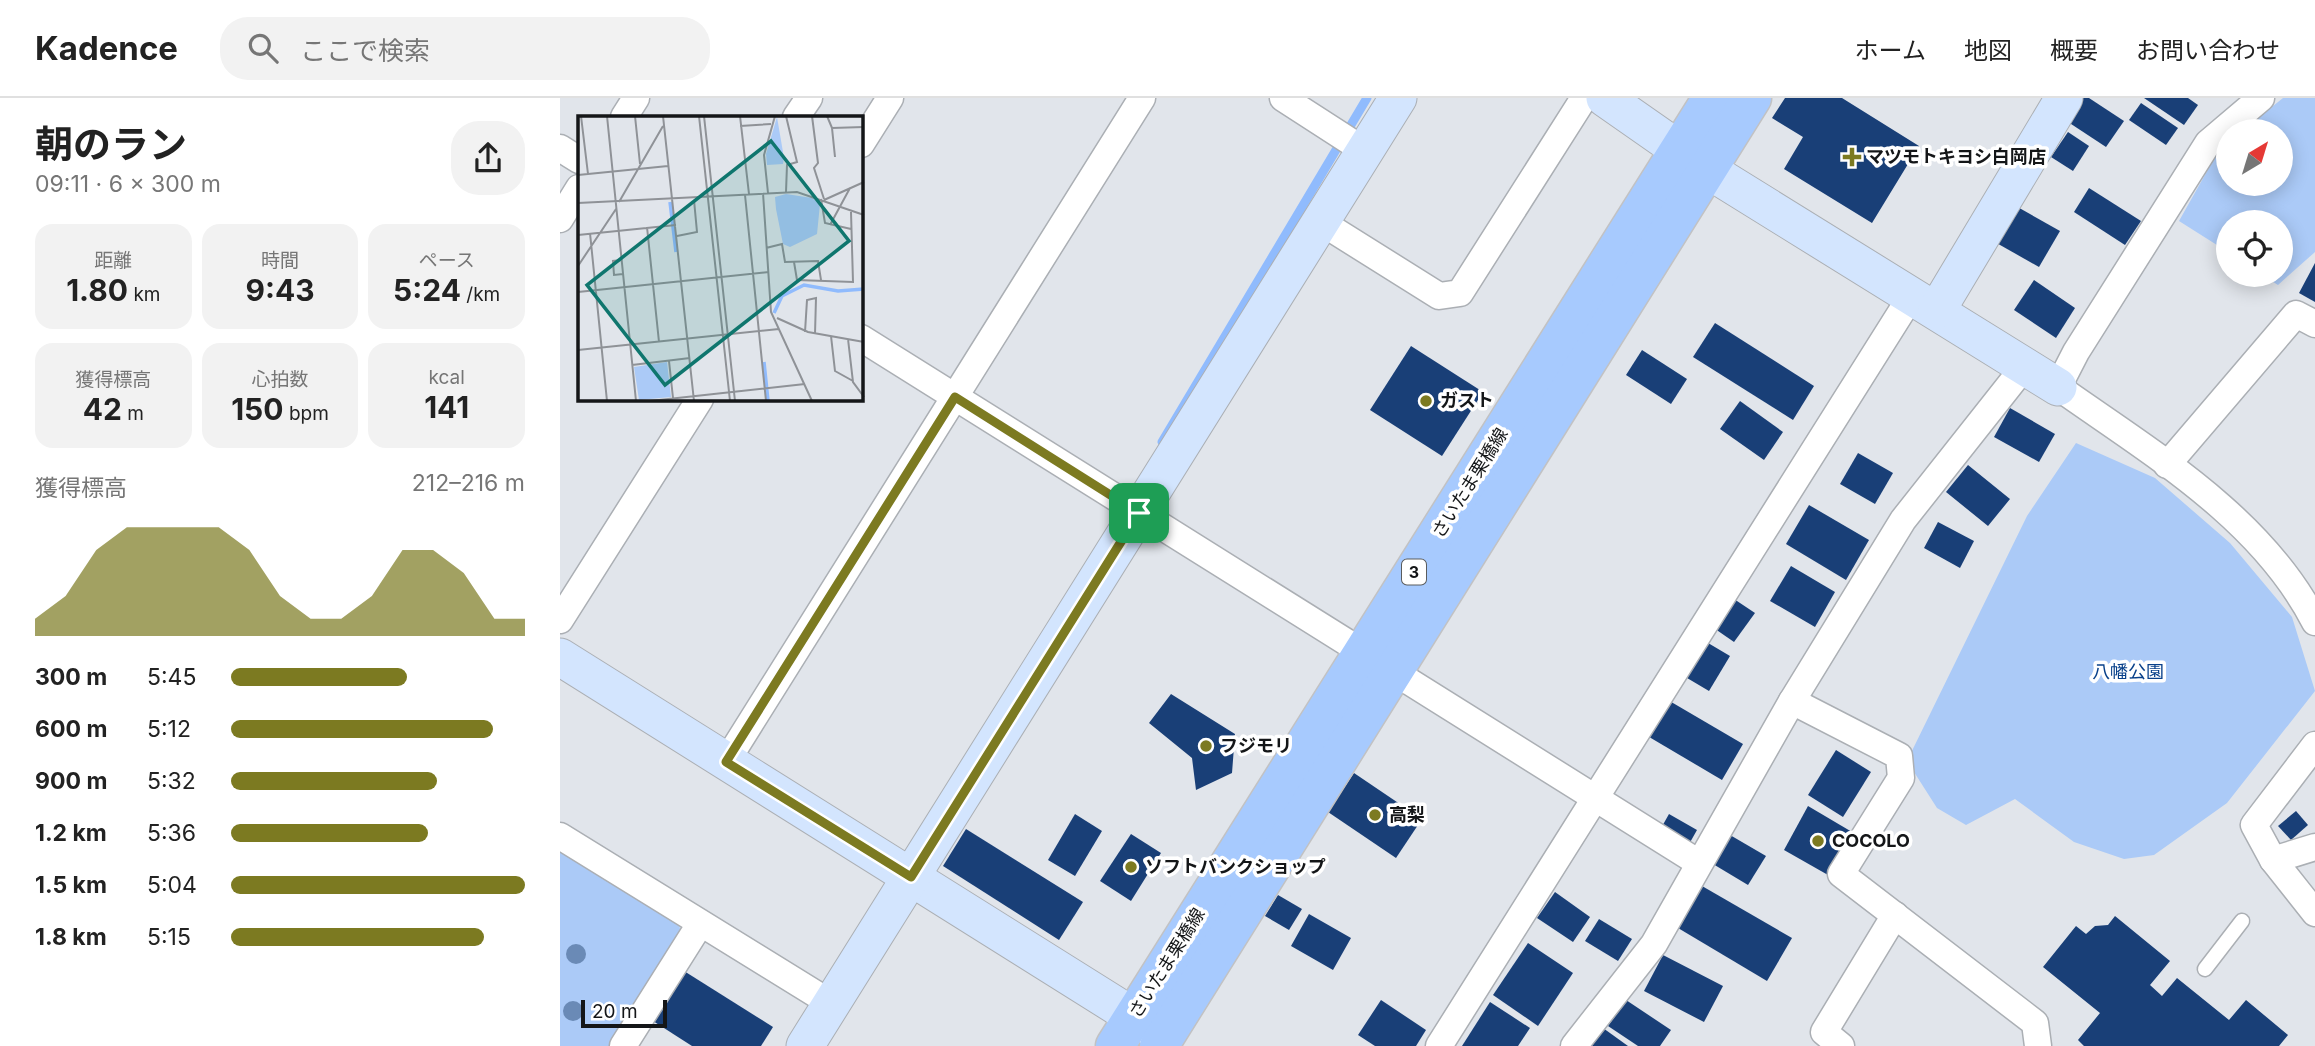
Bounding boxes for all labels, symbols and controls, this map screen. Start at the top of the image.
search box [220,17,710,80]
text: Kadence [35,28,178,68]
icon: search [244,29,282,67]
text: ここで検索 [300,35,430,66]
text: ホーム [1855,36,1926,65]
text: 地図 [1964,36,2012,65]
text: 概要 [2050,36,2098,65]
text: お問い合わせ [2136,36,2280,65]
inset map [578,116,863,401]
north arrow [2216,119,2292,196]
map controls [2216,119,2293,287]
text: 朝のラン [35,121,187,167]
button: share [451,121,525,195]
place label: マツモトキヨシ白岡店 [1866,146,2046,167]
marker: マツモトキヨシ白岡店 [1844,149,1860,165]
text: 09:11 · 6 × 300 m [35,170,221,198]
button: locate [2216,210,2293,287]
text: 距離 [94,249,132,272]
text: 時間 [261,249,299,272]
text: ペース [419,249,475,272]
text: 1.80 [66,272,128,308]
text: 9:43 [245,272,315,308]
text: 5:24 [393,272,461,308]
text: km [128,283,160,306]
text: /km [461,283,500,306]
text: kcal [429,366,465,389]
text: 獲得標高 [75,368,151,391]
text: 心拍数 [251,368,309,391]
text: 141 [424,389,469,425]
place label: ガスト [1440,390,1494,411]
text: 42 [83,391,122,427]
text: 150 [231,391,284,427]
marker: ガスト [1418,393,1434,409]
text: m [122,402,144,425]
text: bpm [284,402,329,425]
street label: さいたま栗橋線 [1427,424,1512,542]
text: 212–216 m [412,469,525,497]
text: 獲得標高 [35,474,127,502]
pin [1109,483,1169,543]
icon: arrive [1120,494,1158,532]
road number: 3 [1402,559,1426,584]
park label: 八幡公園 [2092,661,2164,682]
text: 300 m [35,663,107,691]
text: 5:45 [147,663,196,691]
text: 600 m [35,715,107,743]
text: 5:12 [147,715,191,743]
place label: フジモリ [1220,735,1292,756]
marker: フジモリ [1198,738,1214,754]
text: 900 m [35,767,107,795]
text: 5:32 [147,767,196,795]
place label: 高梨 [1389,804,1425,825]
marker: 高梨 [1367,807,1383,823]
text: 1.2 km [35,819,107,847]
text: 5:36 [147,819,196,847]
place label: COCOLO [1832,830,1910,851]
marker: COCOLO [1810,833,1826,849]
place label: ソフトバンクショップ [1145,856,1326,877]
marker: ソフトバンクショップ [1123,859,1139,875]
text: 1.5 km [35,871,107,899]
text: 5:04 [147,871,197,899]
street label: さいたま栗橋線 [1124,904,1209,1022]
text: 1.8 km [35,923,107,951]
text: 5:15 [147,923,191,951]
scale bar [581,997,667,1029]
text: 20 m [592,1000,638,1023]

